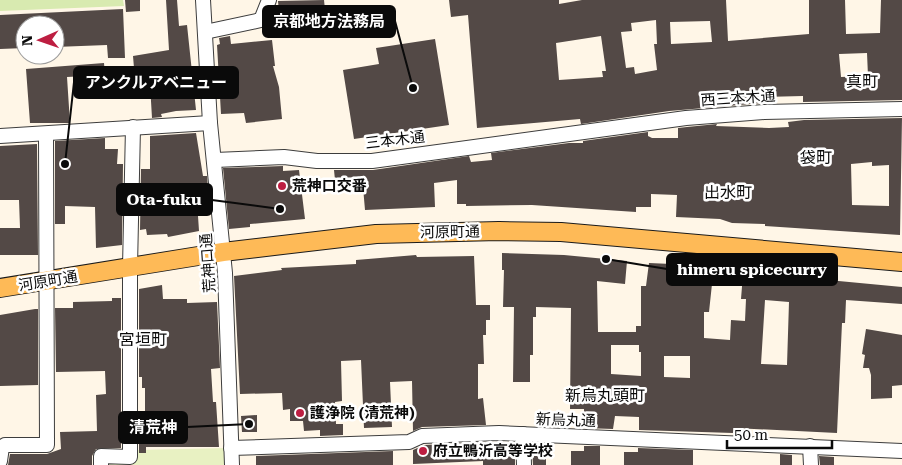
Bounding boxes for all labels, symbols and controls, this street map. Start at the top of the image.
callout: 京都地方法務局 [263,6,395,37]
text: 京都地方法務局 [273,12,385,31]
north arrow [15,15,65,65]
text: N [19,35,35,46]
callout: アンクルアベニュー [74,67,238,98]
district label: 真町 [846,72,878,91]
text: アンクルアベニュー [85,73,227,92]
street label: 西三本木通 [700,86,776,110]
street label: 三本木通 [364,127,426,153]
district label: 袋町 [800,148,832,167]
place label: 荒神口交番 [292,177,367,195]
marker: 荒神口交番 [276,180,288,192]
district label: 出水町 [704,183,752,202]
callout: Ota-fuku [117,184,212,215]
text: Ota-fuku [127,190,202,209]
street label: 河原町通 [420,222,480,242]
street label: 荒神口通 [197,232,219,294]
callout: himeru spicecurry [667,254,837,285]
text: himeru spicecurry [677,260,827,279]
street label: 河原町通 [17,267,79,295]
district label: 宮垣町 [119,330,167,349]
district label: 新烏丸頭町 [565,386,645,405]
place label: 護浄院 (清荒神) [310,404,415,422]
marker: 護浄院 (清荒神) [294,407,306,419]
street label: 新烏丸通 [536,410,596,430]
callout: 清荒神 [119,412,187,443]
text: 清荒神 [129,418,177,437]
scale bar [727,418,832,450]
text: 50 m [734,426,769,444]
place label: 府立鴨沂高等学校 [433,442,553,460]
marker: 府立鴨沂高等学校 [417,445,429,457]

